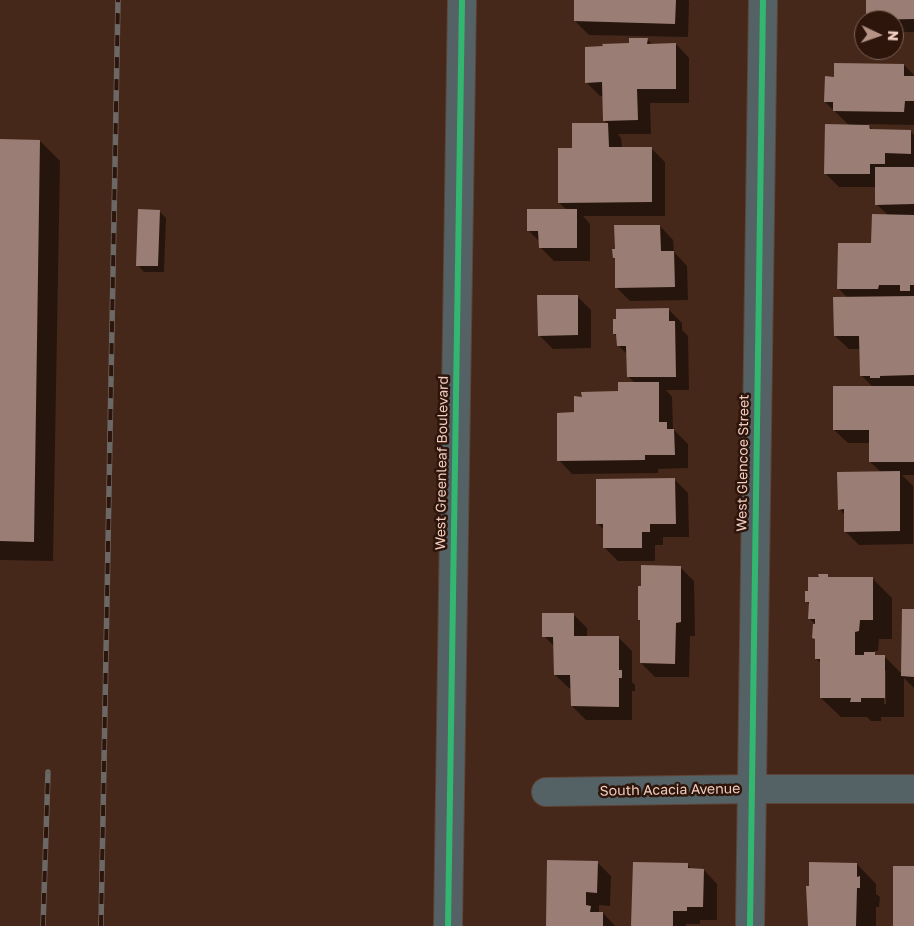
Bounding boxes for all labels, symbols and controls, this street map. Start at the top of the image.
north arrow [854,10,904,60]
text: N [885,30,902,42]
street label: West Greenleaf Boulevard [432,376,452,550]
street label: West Glencoe Street [733,394,753,532]
street label: South Acacia Avenue [600,780,740,800]

